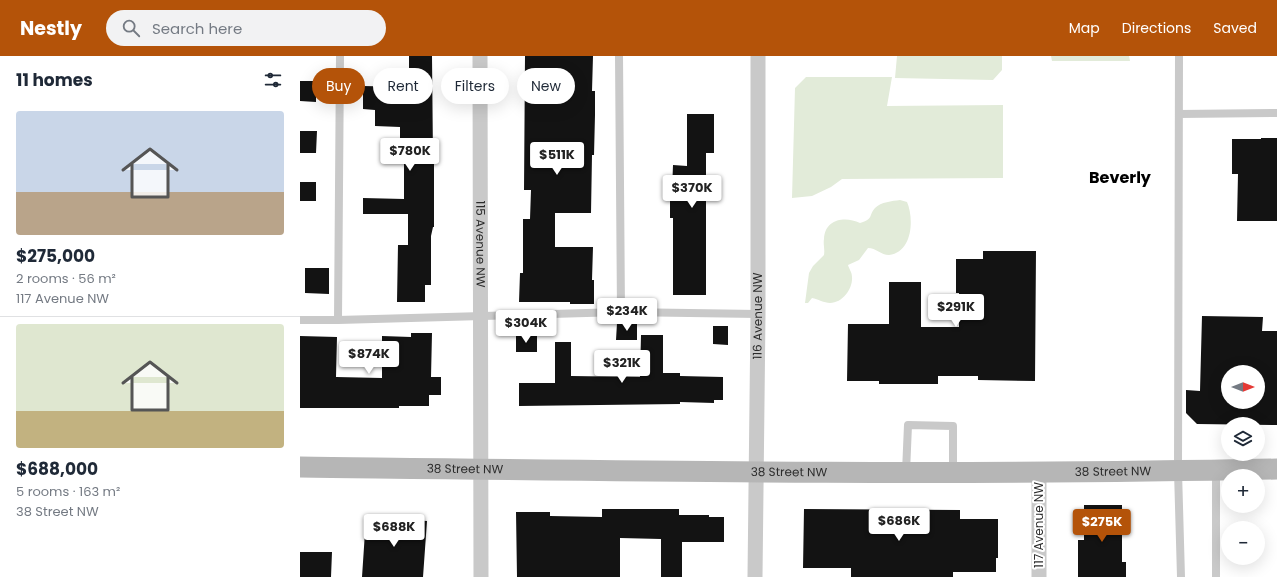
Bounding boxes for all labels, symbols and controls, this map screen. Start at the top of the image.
search box [106,10,386,46]
text: Nestly [20,15,82,42]
icon: search [120,17,142,39]
text: Search here [152,18,242,39]
text: Map [1069,18,1100,38]
text: Directions [1122,18,1191,38]
text: Saved [1213,18,1257,38]
text: 11 homes [16,68,93,92]
chip: Buy [312,68,365,104]
chip: Rent [373,68,433,104]
chip: Filters [441,68,509,104]
chip: New [517,68,575,104]
icon: filters [262,69,284,91]
icon: home [114,137,186,209]
pin: $780K [382,138,438,172]
text: $780K [389,141,431,160]
pin: $511K [529,142,585,176]
text: $511K [539,145,575,164]
district label: Beverly [1089,166,1152,189]
pin: $370K [664,175,720,209]
text: $370K [672,178,712,197]
street label: 115 Avenue NW [472,201,489,288]
text: $275,000 [16,244,95,268]
text: 2 rooms · 56 m² [16,269,116,288]
street label: 116 Avenue NW [748,272,766,360]
text: 117 Avenue NW [16,289,109,308]
pin: $291K [928,294,984,328]
text: $291K [937,297,975,316]
pin: $234K [599,298,655,332]
text: $234K [606,301,648,320]
pin: $304K [498,310,554,344]
text: $304K [505,313,547,332]
pin: $874K [341,341,397,375]
text: $874K [348,344,390,363]
icon: home [114,350,186,422]
pin: $321K [594,350,650,384]
text: $321K [603,353,641,372]
north arrow [1221,365,1265,409]
map controls [1221,365,1265,565]
button: layers [1221,417,1265,461]
text: $688,000 [16,457,98,481]
street label: 38 Street NW [427,460,504,478]
street label: 38 Street NW [1075,462,1152,480]
street label: 38 Street NW [751,463,828,480]
button: + [1221,469,1265,513]
text: 5 rooms · 163 m² [16,482,120,501]
street label: 117 Avenue NW [1030,482,1047,568]
text: 38 Street NW [16,502,99,521]
pin: $686K [871,508,927,542]
pin: $275K [1074,509,1130,543]
text: $686K [878,511,920,530]
text: $275K [1082,512,1122,531]
pin: $688K [366,514,422,548]
text: $688K [373,517,415,536]
button: − [1221,521,1265,565]

